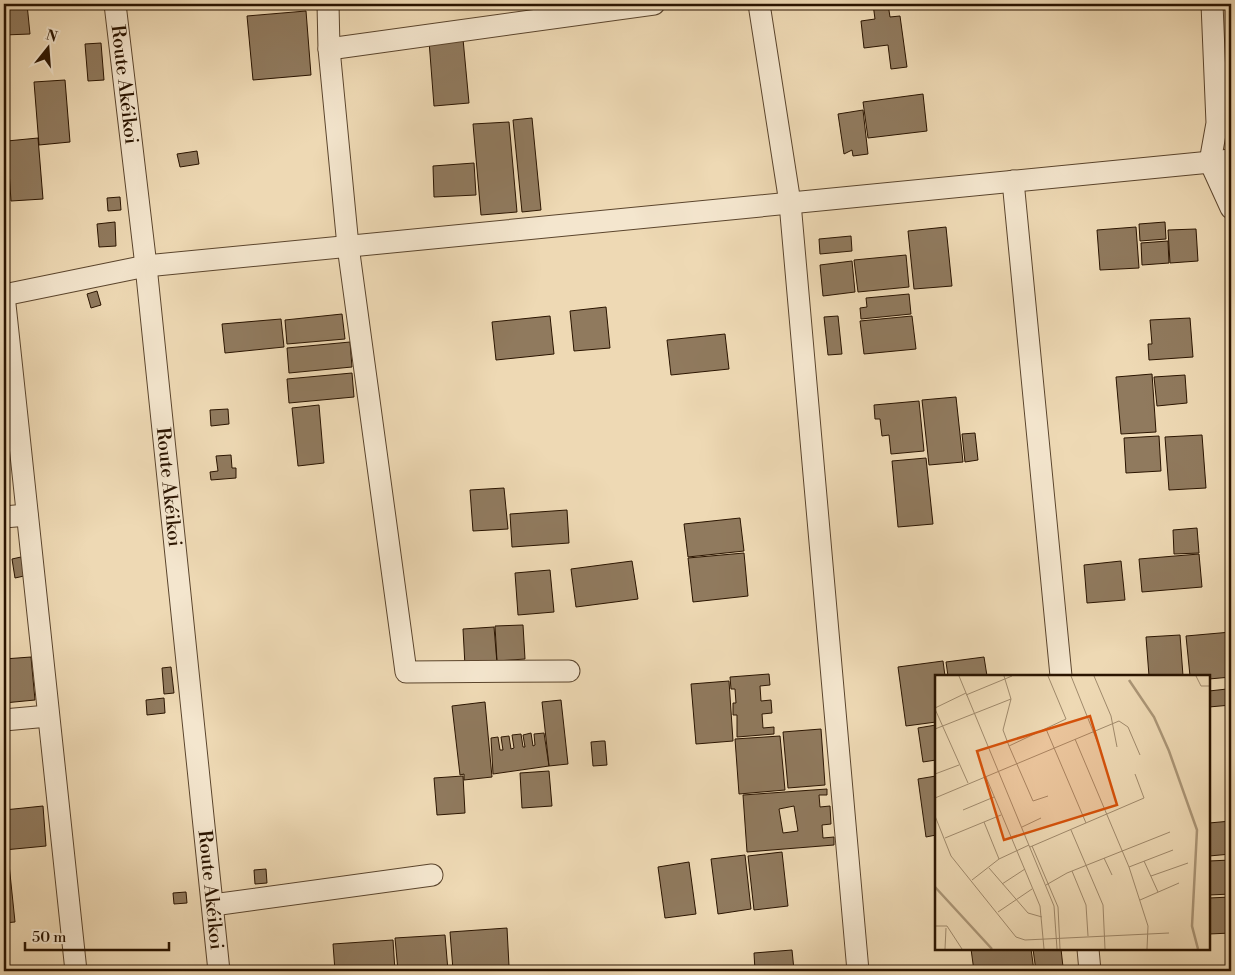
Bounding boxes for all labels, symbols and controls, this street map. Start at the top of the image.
north arrow [22,22,72,72]
street label: Route Akéikoi [106,23,143,145]
text: N [44,26,59,47]
street label: Route Akéikoi [151,426,187,548]
inset map [935,675,1210,950]
street label: Route Akéikoi [192,829,229,951]
scale bar [25,920,169,952]
text: 50 m [32,928,66,947]

